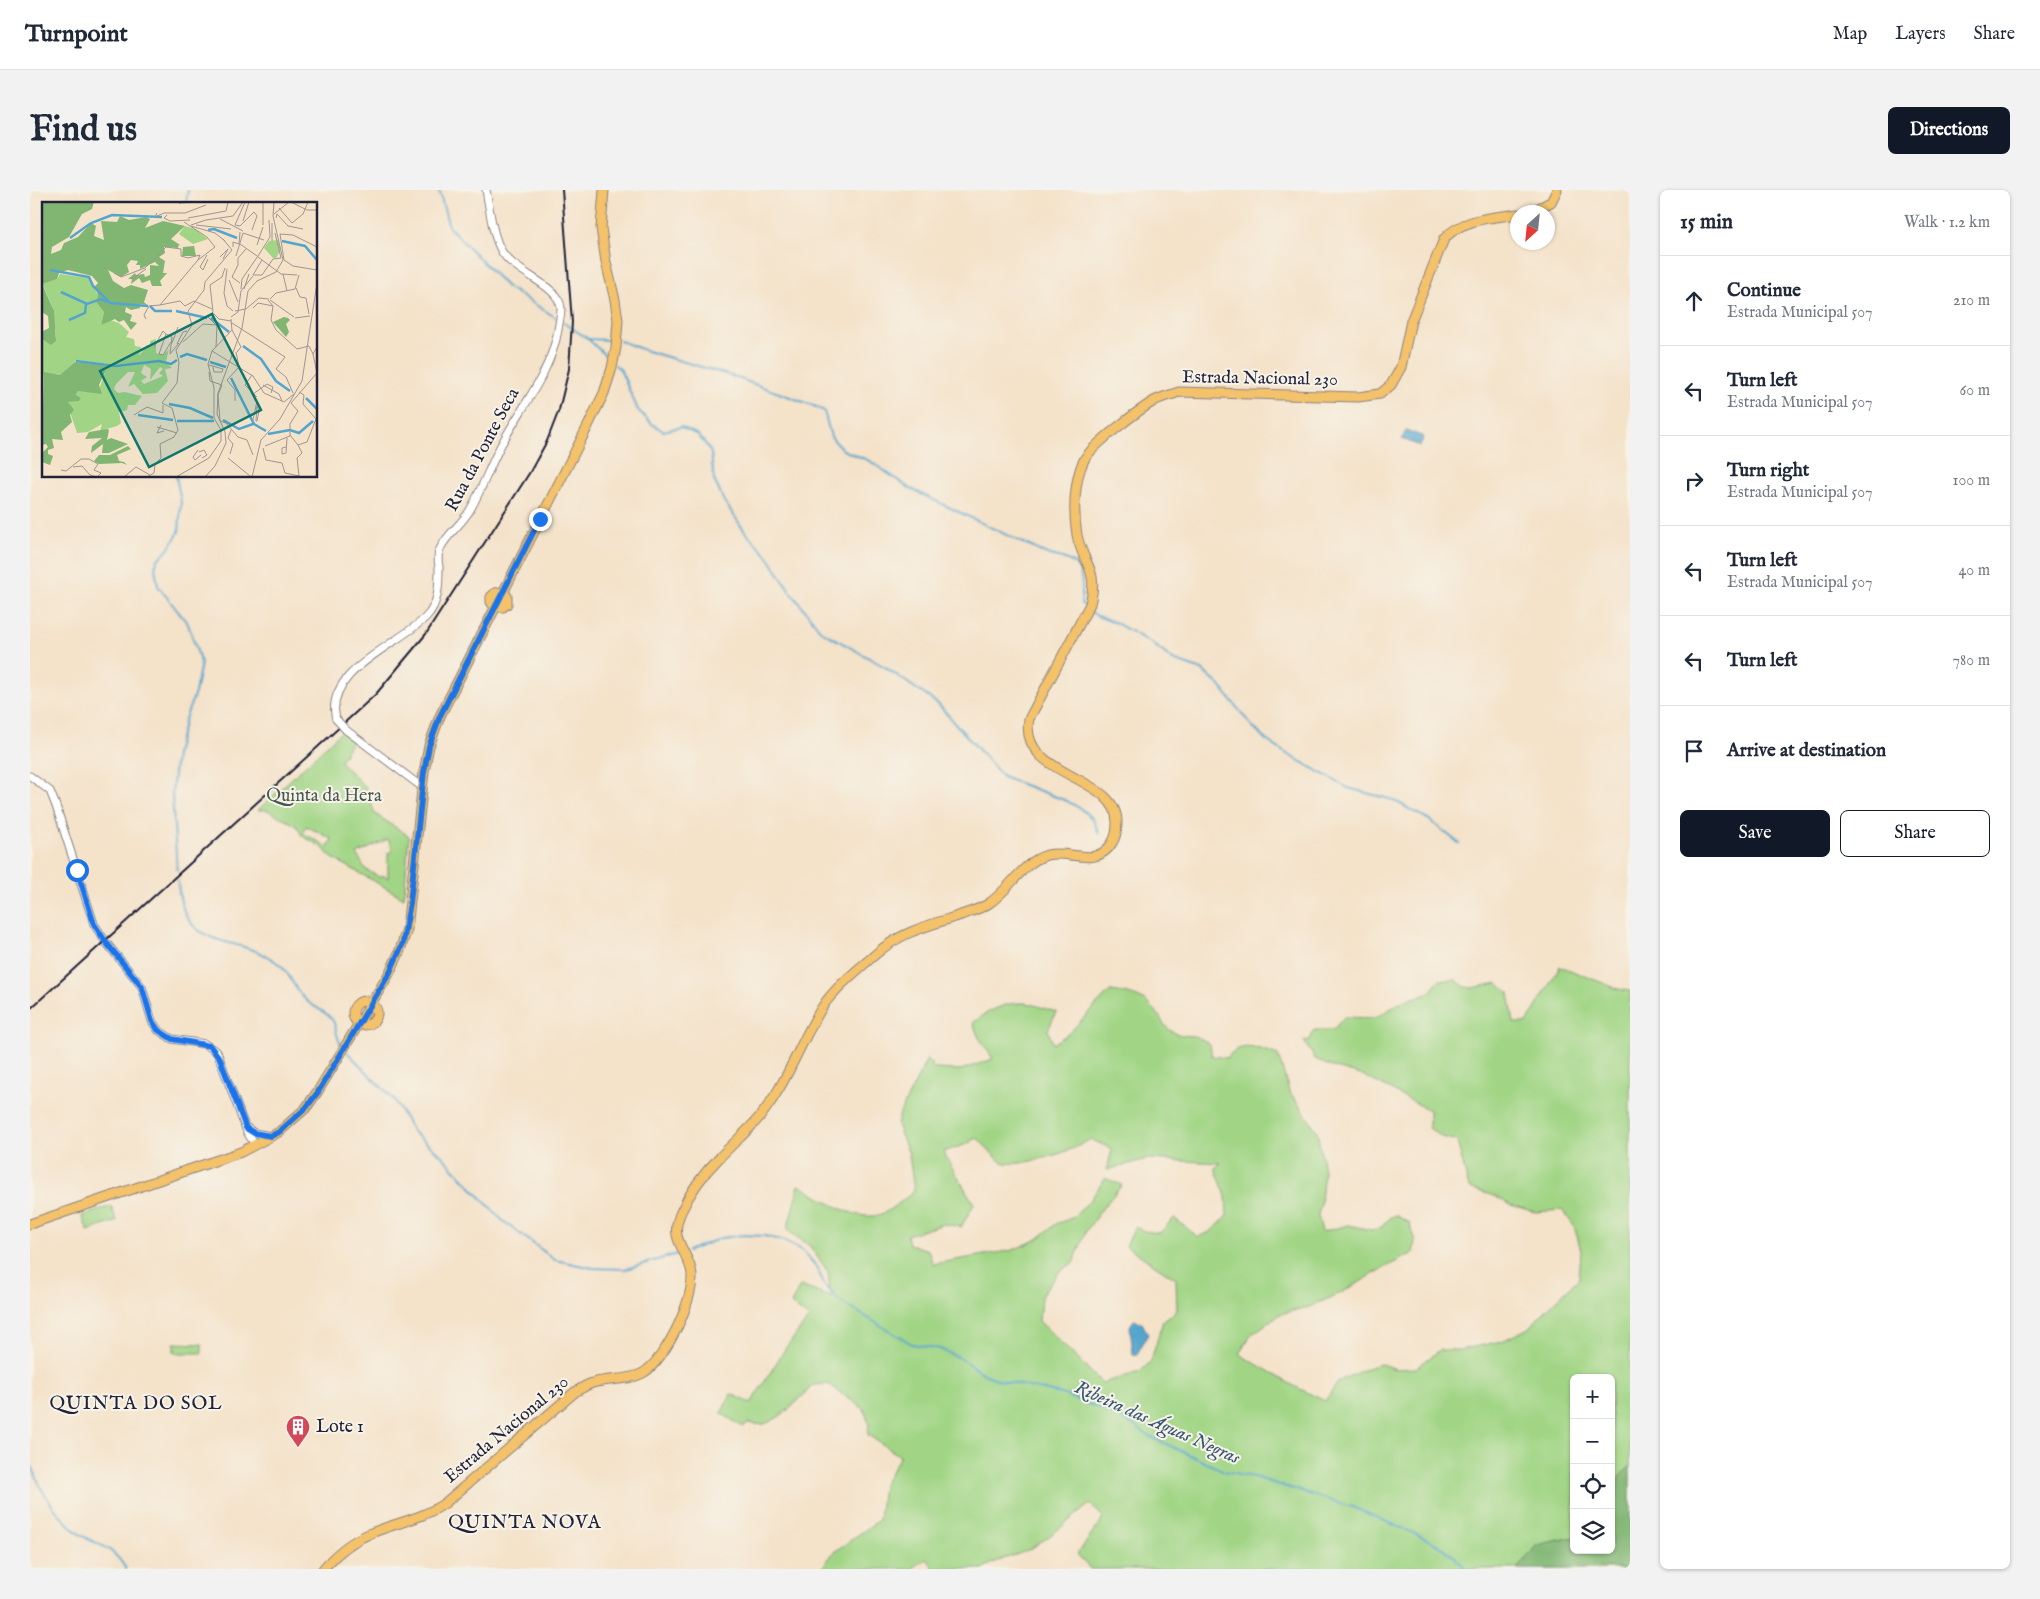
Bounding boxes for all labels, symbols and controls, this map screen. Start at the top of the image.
text: Turnpoint [25,19,128,50]
text: Map [1833,23,1867,46]
text: Layers [1895,23,1946,46]
text: Share [1974,23,2015,46]
button: Directions [1888,107,2010,154]
text: Find us [30,108,137,153]
inset map [42,202,318,478]
north arrow [1510,205,1555,250]
text: 15 min [1680,209,1733,236]
text: Walk · 1.2 km [1904,213,1990,233]
text: Continue [1727,279,1801,303]
icon: ahead [1680,287,1708,315]
text: 210 m [1953,291,1990,311]
text: Estrada Municipal 507 [1727,303,1872,323]
street label: Estrada Nacional 230 [1182,366,1338,392]
text: Turn left [1727,369,1798,393]
icon: left [1680,377,1708,405]
text: 60 m [1960,381,1990,401]
street label: Rua da Ponte Seca [441,384,525,516]
text: Estrada Municipal 507 [1727,393,1872,413]
text: Turn right [1727,459,1809,483]
icon: right [1680,467,1708,495]
text: 100 m [1953,471,1990,491]
text: Estrada Municipal 507 [1727,483,1872,503]
route end [529,508,552,531]
text: Turn left [1727,549,1798,573]
icon: left [1680,557,1708,585]
text: 40 m [1958,561,1990,581]
text: Estrada Municipal 507 [1727,573,1872,593]
icon: left [1680,647,1708,675]
text: Turn left [1727,649,1798,673]
text: 780 m [1953,651,1990,671]
icon: arrive [1680,737,1708,765]
text: Arrive at destination [1727,739,1886,763]
park label: Quinta da Hera [266,785,382,808]
button: Save [1680,810,1830,857]
button: Share [1840,810,1990,857]
route start [66,859,89,882]
street label: Estrada Nacional 230 [440,1371,574,1489]
map controls [1570,1374,1615,1554]
button: + [1570,1374,1615,1419]
water label: Ribeira das Águas Negras [1071,1376,1244,1470]
district label: QUINTA DO SOL [49,1392,223,1416]
building icon: Lote 1 [285,1414,311,1448]
place label: Lote 1 [316,1416,364,1439]
button: − [1570,1419,1615,1464]
button: locate [1570,1464,1615,1509]
button: layers [1570,1509,1615,1554]
district label: QUINTA NOVA [448,1511,602,1535]

